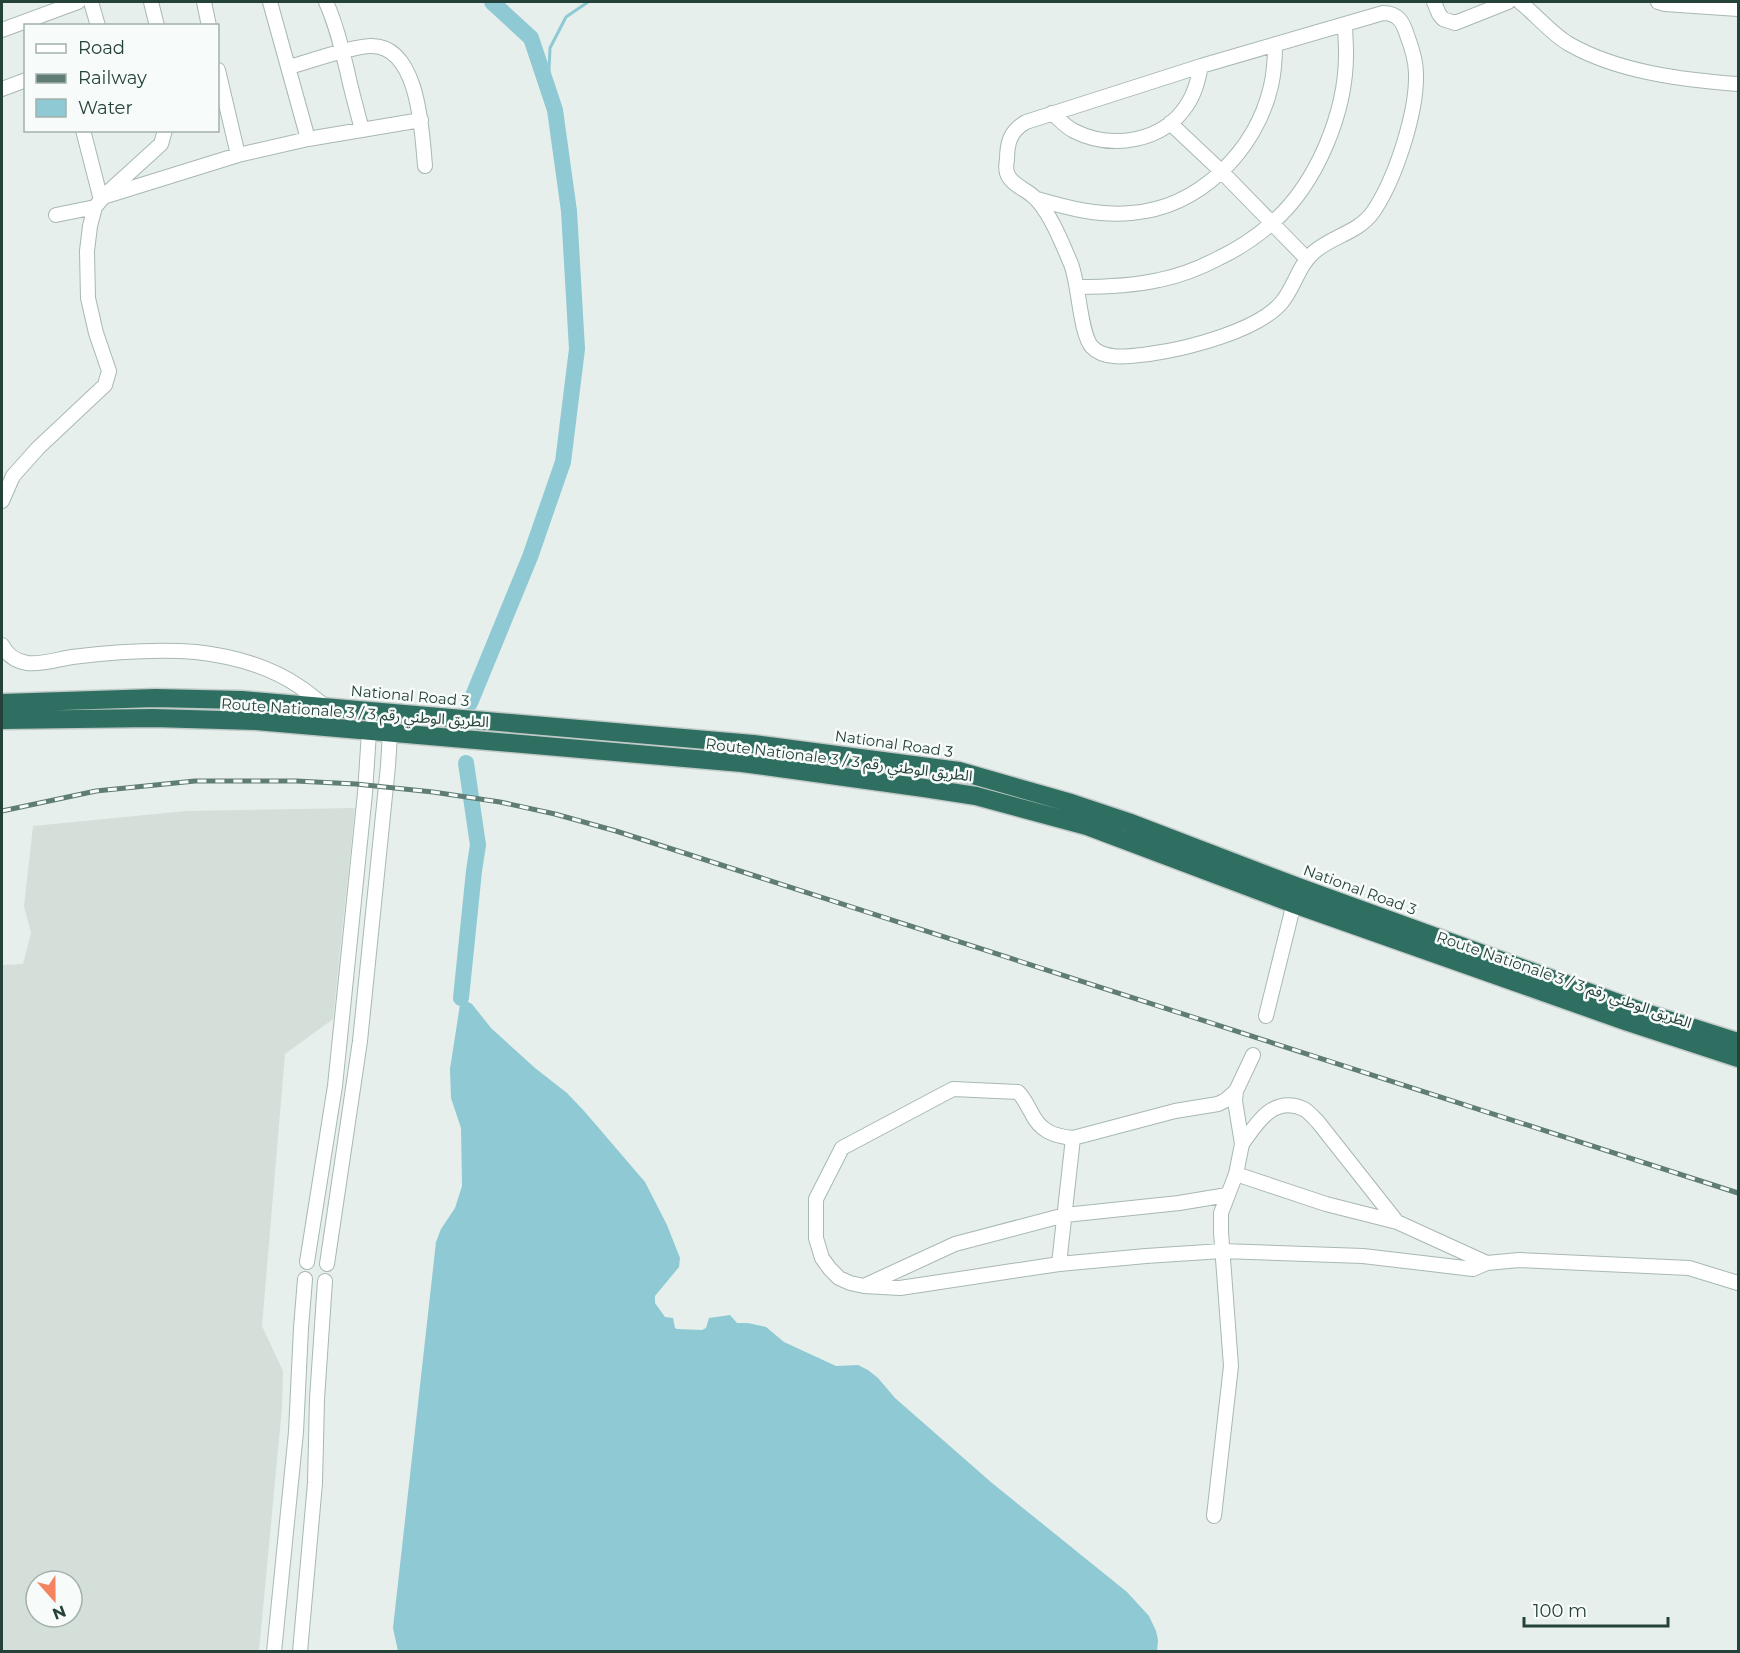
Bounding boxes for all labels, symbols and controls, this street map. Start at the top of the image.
legend [24,24,219,132]
text: Road [78,37,125,59]
text: Railway [78,67,147,89]
text: Water [78,97,133,119]
street label: National Road 3 [350,681,470,710]
street label: Route Nationale 3 / الطريق الوطني رقم 3 [220,694,490,734]
street label: National Road 3 [834,726,954,761]
street label: Route Nationale 3 / الطريق الوطني رقم 3 [704,734,974,788]
street label: National Road 3 [1301,860,1419,919]
street label: Route Nationale 3 / الطريق الوطني رقم 3 [1433,927,1694,1035]
north arrow [24,1569,84,1629]
scale bar [1524,1590,1668,1628]
text: 100 m [1533,1600,1587,1622]
text: N [50,1601,69,1624]

